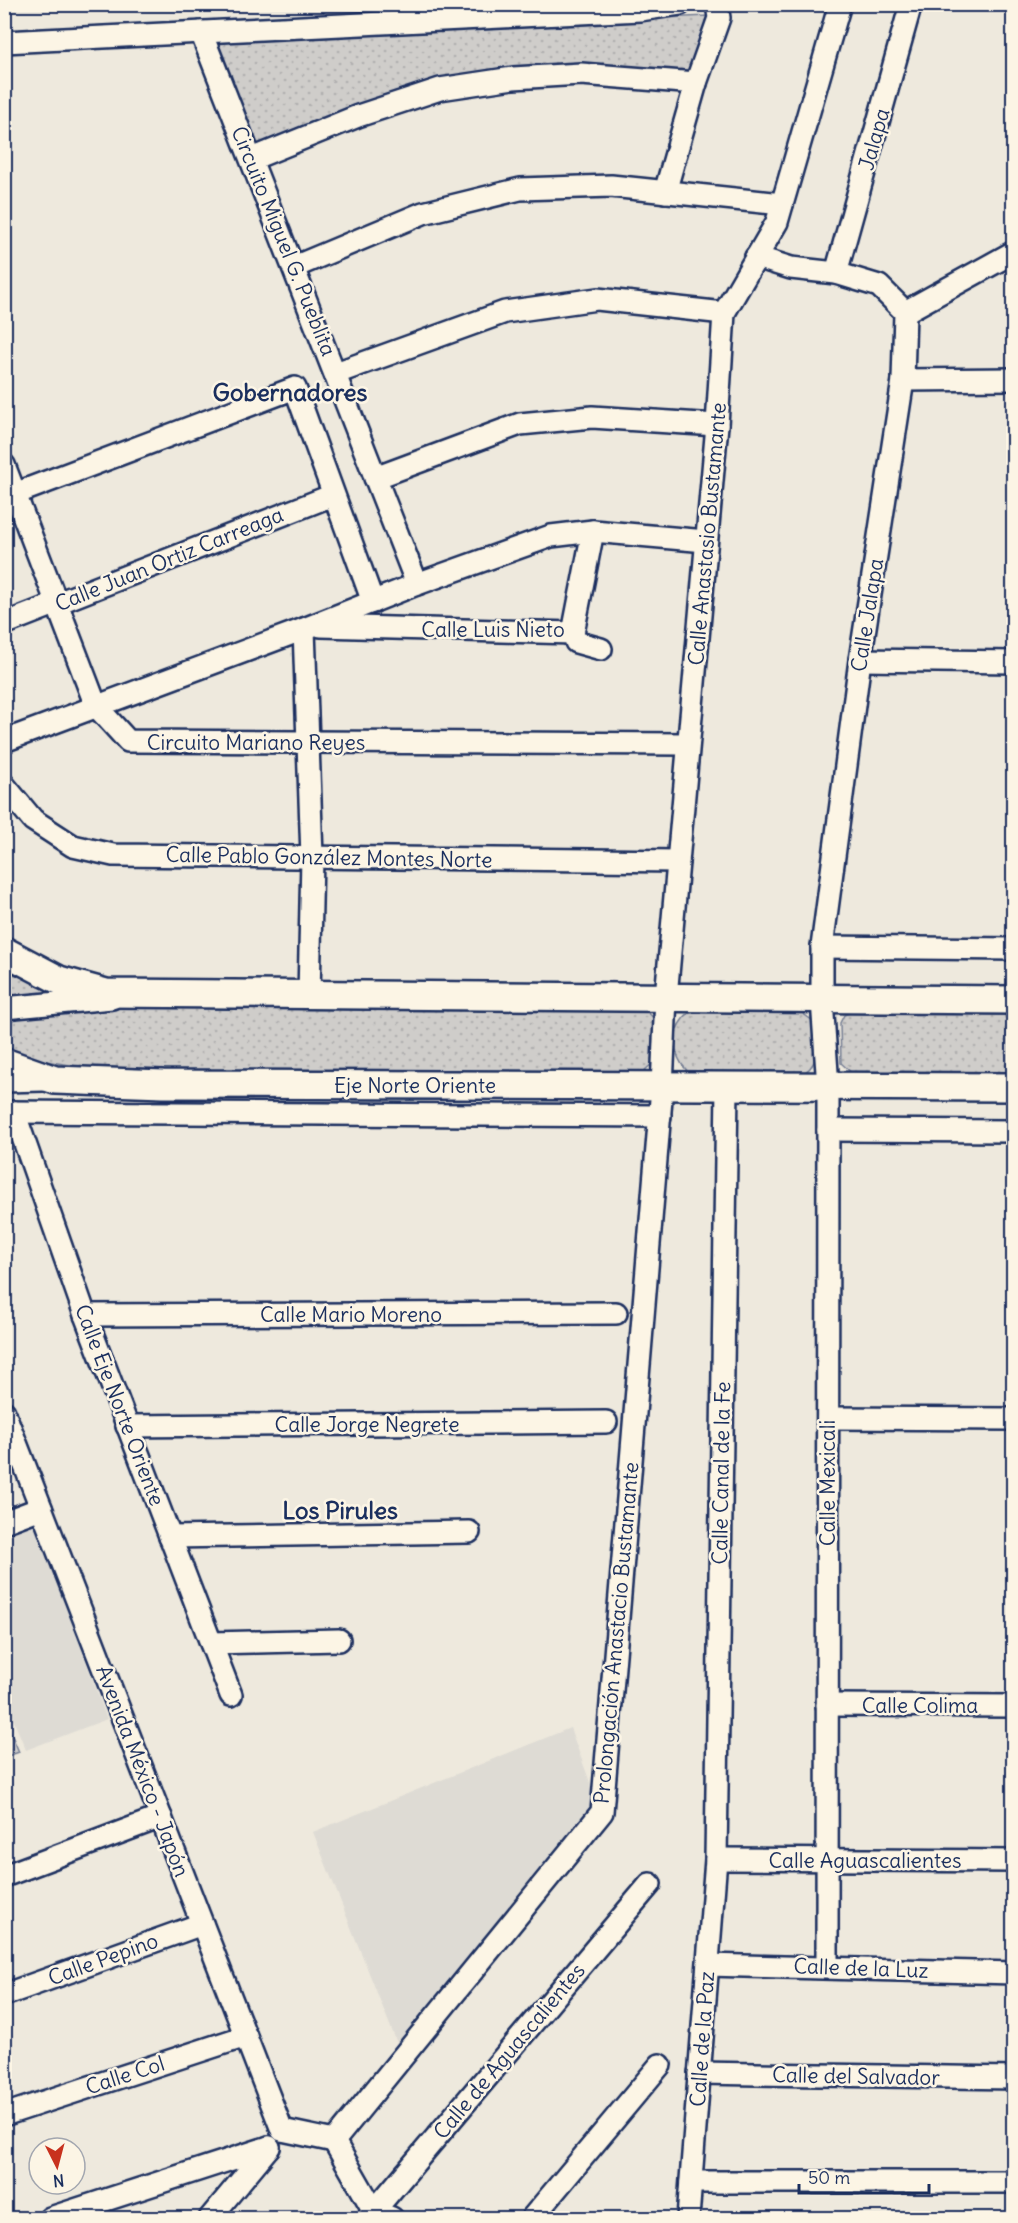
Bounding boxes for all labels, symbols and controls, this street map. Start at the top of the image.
street label: Jalapa [852,105,896,173]
street label: Circuito Miguel G. Pueblita [225,122,343,360]
district label: Gobernadores [213,377,367,407]
street label: Calle Anastasio Bustamante [682,401,732,667]
street label: Calle Juan Ortiz Carreaga [51,501,287,617]
street label: Calle Jalapa [845,556,889,674]
street label: Calle Luis Nieto [421,616,565,643]
street label: Circuito Mariano Reyes [147,729,365,756]
street label: Calle Pablo González Montes Norte [165,841,493,873]
street label: Eje Norte Oriente [334,1072,496,1099]
street label: Calle Eje Norte Oriente [69,1300,171,1510]
street label: Calle Mario Moreno [260,1301,442,1328]
street label: Calle Canal de la Fe [706,1381,736,1565]
street label: Calle Jorge Negrete [275,1411,459,1438]
street label: Calle Mexicali [814,1420,841,1546]
street label: Prolongación Anastacio Bustamante [588,1461,644,1805]
district label: Los Pirules [282,1495,398,1525]
street label: Avenida México - Japón [90,1662,196,1880]
street label: Calle Colima [862,1692,978,1719]
street label: Calle Aguascalientes [768,1847,962,1874]
street label: Calle Pepino [44,1927,162,1991]
street label: Calle de la Luz [793,1952,929,1984]
street label: Calle de Aguascalientes [427,1957,591,2145]
street label: Calle de la Paz [684,1970,720,2108]
street label: Calle Col [82,2050,168,2100]
street label: Calle del Salvador [772,2061,941,2091]
north arrow [27,2136,87,2196]
scale bar [799,2157,930,2195]
text: 50 m [808,2166,850,2189]
text: N [52,2170,65,2191]

